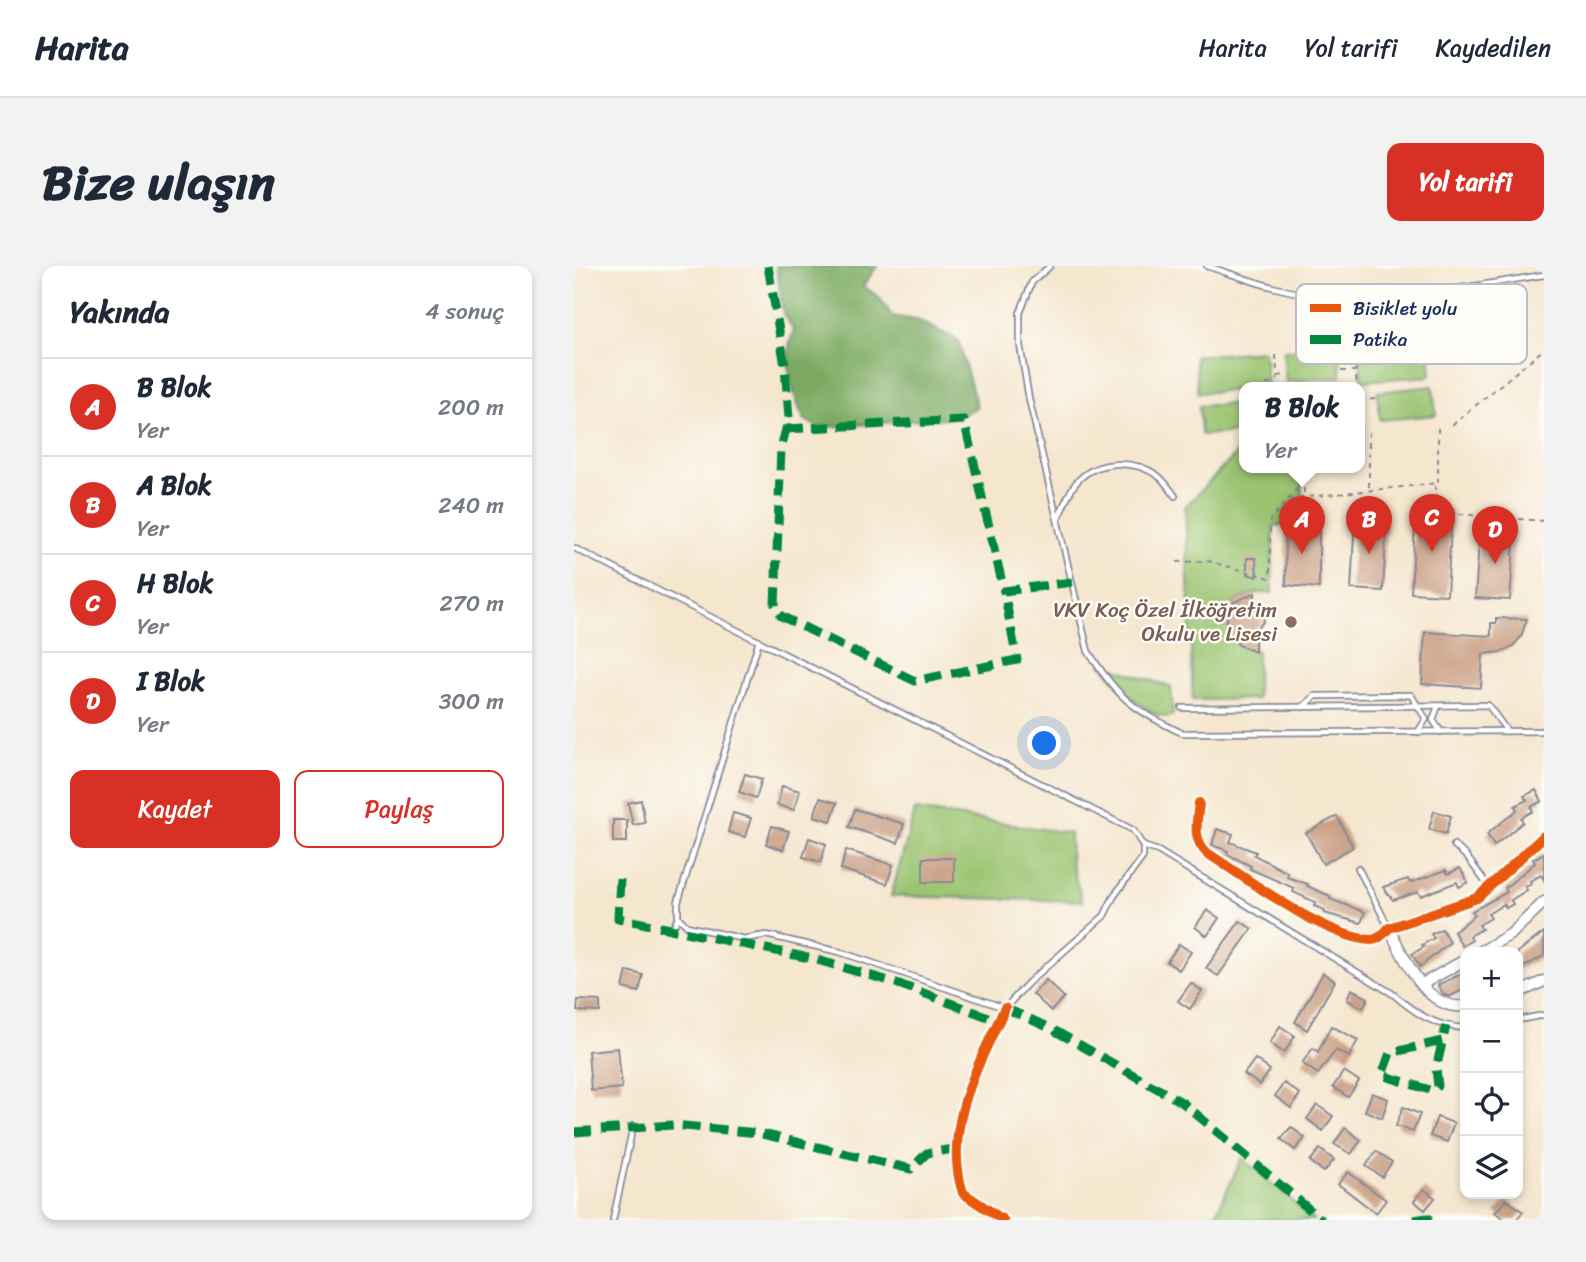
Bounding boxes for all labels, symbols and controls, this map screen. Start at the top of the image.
text: Harita [35,19,129,77]
text: Harita [1199,27,1267,69]
text: Yol tarifi [1305,27,1398,69]
text: Kaydedilen [1436,27,1551,69]
text: Bize ulaşın [42,139,275,226]
button: Yol tarifi [1387,143,1544,221]
legend [1296,284,1527,364]
text: Yakında [70,285,170,339]
text: 4 sonuç [425,291,504,332]
text: Bisiklet yolu [1353,292,1457,325]
text: Patika [1353,323,1408,356]
text: B Blok [137,364,211,410]
popup [1239,382,1365,473]
text: B Blok [1265,384,1339,430]
text: A [85,387,101,428]
text: 200 m [438,387,504,428]
text: Yer [137,410,169,451]
text: Yer [1265,430,1296,471]
text: A Blok [137,462,212,508]
text: B [86,485,100,526]
text: 240 m [438,485,504,526]
pin: C [1409,494,1455,552]
pin: A [1279,496,1325,554]
pin: B [1346,496,1392,554]
pin: D [1472,506,1518,564]
text: Yer [137,508,169,549]
text: H Blok [137,560,213,606]
text: C [86,583,100,624]
text: 270 m [439,583,504,624]
place label: VKV Koç Özel İlköğretim Okulu ve Lisesi [1053,591,1278,653]
text: Yer [137,606,169,647]
marker: VKV Koç Özel İlköğretim Okulu ve Lisesi [1283,614,1299,630]
text: I Blok [137,658,205,704]
text: D [86,681,100,722]
text: 300 m [439,681,504,722]
text: Yer [137,704,169,745]
your location [1027,726,1061,760]
button: Kaydet [70,770,280,848]
button: Paylaş [294,770,504,848]
map controls [1460,947,1523,1199]
button: + [1460,947,1523,1010]
button: − [1460,1010,1523,1073]
button: locate [1460,1073,1523,1136]
button: layers [1460,1136,1523,1199]

